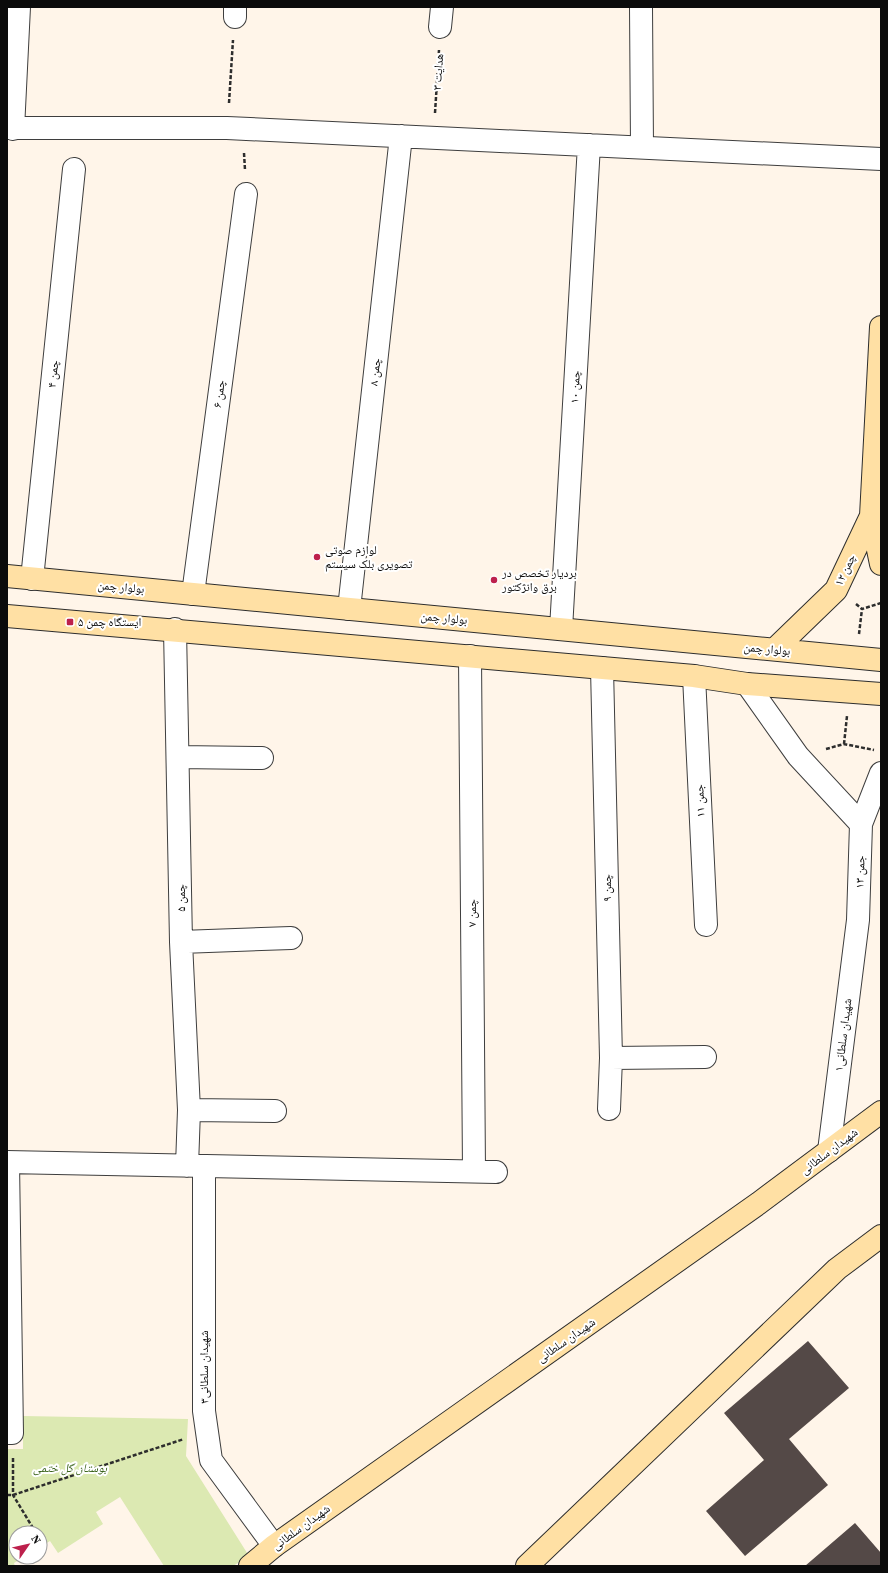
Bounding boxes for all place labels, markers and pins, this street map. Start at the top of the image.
place label: لوازم صوتی تصویری بلک سیستم [325,542,413,572]
marker: لوازم صوتی تصویری بلک سیستم [312,552,322,562]
place label: بردیار تخصص در برق وانژکتور [501,565,577,595]
marker: بردیار تخصص در برق وانژکتور [489,575,499,585]
place label: ایستگاه چمن ۵ [78,614,141,630]
marker: ایستگاه چمن ۵ [65,617,75,627]

